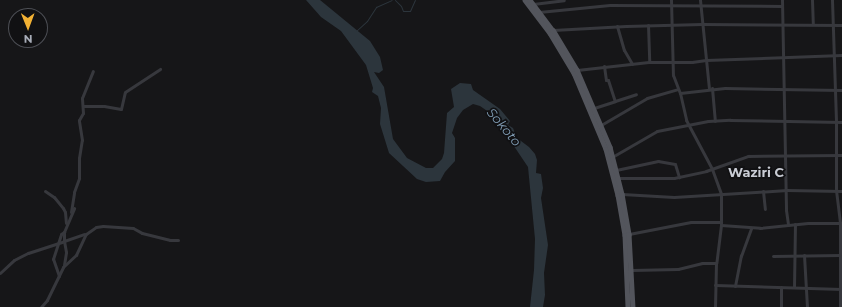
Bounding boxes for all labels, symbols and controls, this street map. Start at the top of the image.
north arrow [8,8,48,48]
text: N [24,32,33,46]
water label: Sokoto [484,105,524,149]
district label: Waziri C [728,164,784,180]

